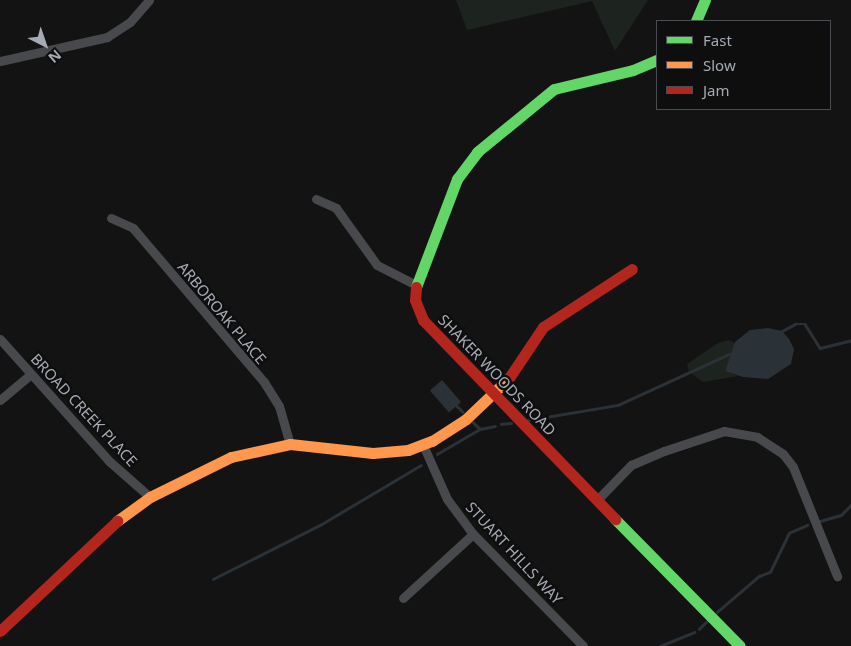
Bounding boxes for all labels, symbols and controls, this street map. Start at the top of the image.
north arrow [20,20,70,70]
legend [656,20,831,110]
text: Fast [703,30,732,50]
text: N [45,46,66,68]
text: Slow [703,55,736,75]
text: Jam [703,80,730,100]
street label: ARBOROAK PLACE [174,258,270,368]
street label: SHAKER WOODS ROAD [434,311,560,439]
street label: BROAD CREEK PLACE [27,350,141,470]
street label: STUART HILLS WAY [462,498,566,608]

